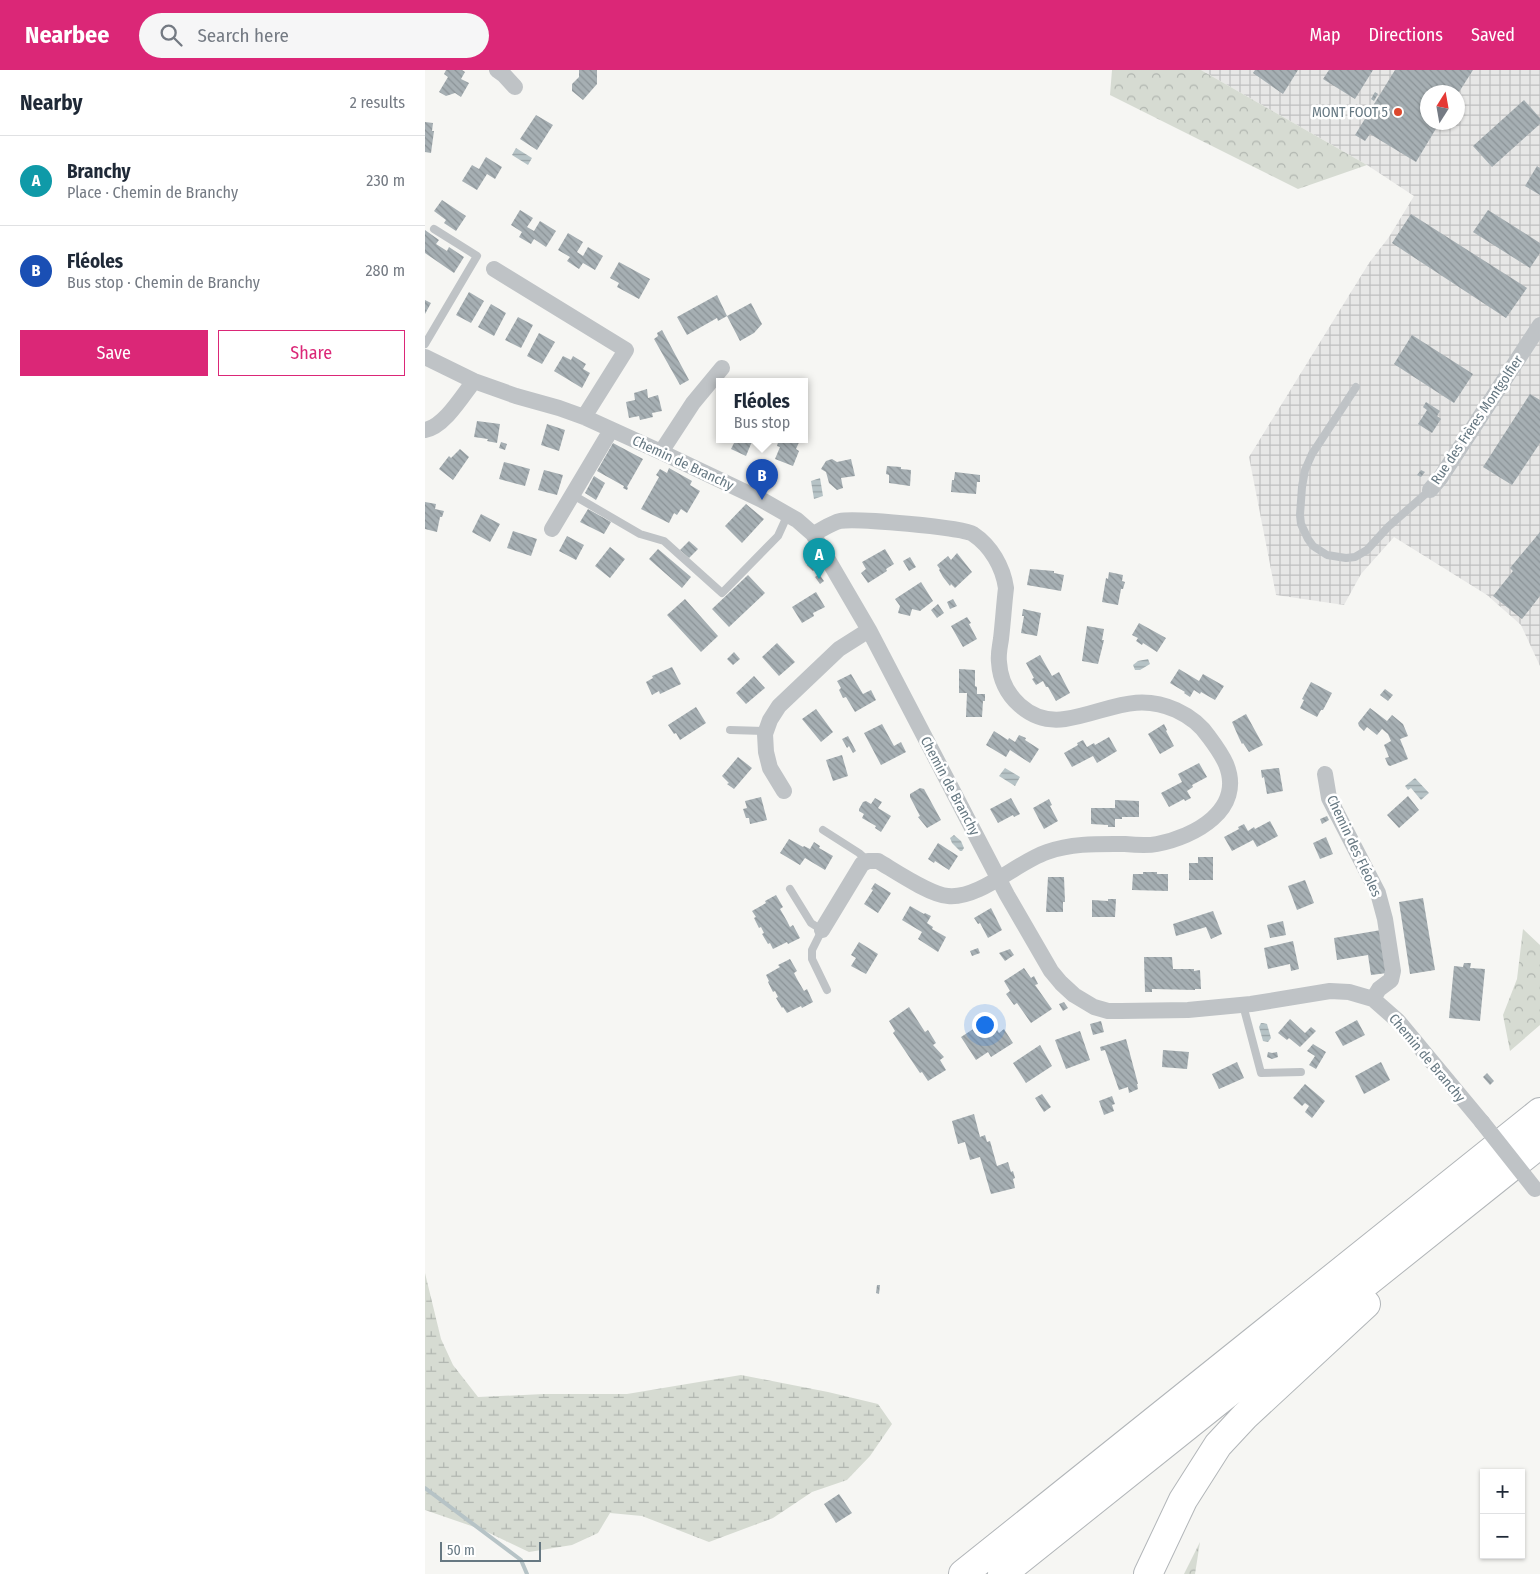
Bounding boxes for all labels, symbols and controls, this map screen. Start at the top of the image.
search box [139,13,489,58]
text: Nearbee [25,21,109,49]
icon: search [157,21,185,49]
text: Search here [197,24,289,47]
text: Map [1309,24,1341,46]
text: Directions [1369,24,1443,46]
text: Saved [1471,24,1515,46]
north arrow [1420,85,1465,130]
text: Nearby [20,90,82,116]
text: 2 results [350,93,405,112]
place label: MONT FOOT 5 [1312,104,1388,121]
marker: MONT FOOT 5 [1392,106,1404,118]
text: Branchy [67,160,131,183]
text: A [32,171,40,190]
text: 230 m [366,171,405,190]
text: Place · Chemin de Branchy [67,183,238,202]
text: Fléoles [67,250,123,273]
text: B [32,261,40,280]
text: 280 m [366,261,405,280]
text: Bus stop · Chemin de Branchy [67,273,260,292]
button: Save [20,330,208,376]
button: Share [218,330,405,376]
street label: Rue des Frères Montgolfier [1427,352,1527,488]
popup [716,378,808,443]
text: Fléoles [734,390,790,413]
text: Bus stop [734,413,790,432]
street label: Chemin de Branchy [630,432,737,494]
pin: B [746,459,778,500]
pin: A [803,538,835,579]
street label: Chemin de Branchy [917,734,984,839]
street label: Chemin des Fléoles [1323,792,1385,900]
street label: Chemin de Branchy [1385,1010,1469,1106]
your location [972,1012,998,1038]
map controls [1480,1469,1525,1559]
button: + [1480,1469,1525,1514]
button: − [1480,1514,1525,1559]
scale bar [440,1539,541,1562]
text: 50 m [447,1542,475,1559]

